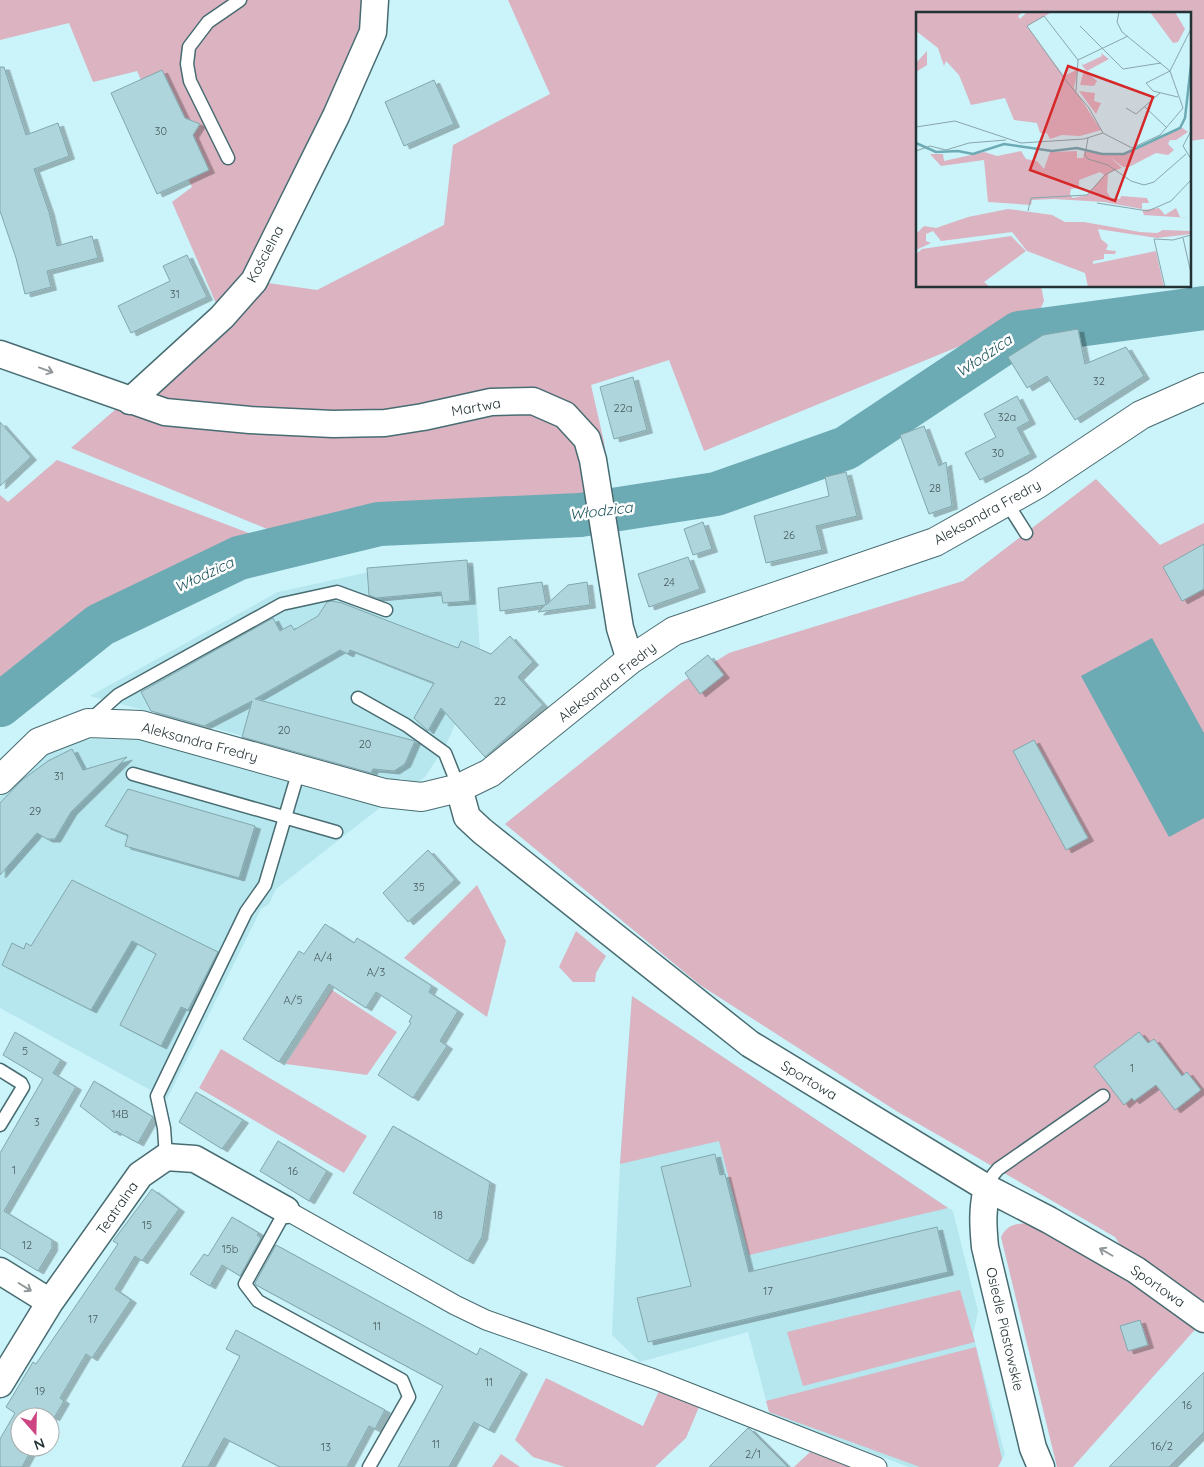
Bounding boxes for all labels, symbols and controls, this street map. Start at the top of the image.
inset map [916,12,1192,288]
house number: 30 [155,124,167,138]
street label: Kościelna [242,222,288,286]
house number: 31 [170,287,180,301]
water label: Włodzica [952,329,1016,381]
one-way arrow [38,366,53,375]
house number: 32 [1093,374,1105,388]
street label: Martwa [450,394,502,420]
house number: 22a [614,401,632,415]
house number: 32a [998,410,1016,424]
house number: 30 [992,446,1004,460]
street label: Aleksandra Fredry [930,475,1044,549]
house number: 28 [929,481,941,495]
water label: Włodzica [568,497,634,524]
house number: 26 [783,528,795,542]
water label: Włodzica [171,552,237,597]
house number: 24 [663,575,675,589]
street label: Aleksandra Fredry [554,638,660,726]
house number: 22 [494,694,506,708]
street label: Aleksandra Fredry [140,718,260,766]
house number: 20 [278,723,290,737]
house number: 20 [359,737,371,751]
house number: 31 [54,769,64,783]
house number: 29 [29,804,41,818]
house number: 35 [413,880,425,894]
house number: A/4 [314,950,333,964]
house number: A/3 [367,965,386,979]
house number: A/5 [284,993,302,1007]
house number: 5 [22,1044,28,1058]
street label: Sportowa [778,1056,840,1104]
house number: 1 [1130,1061,1134,1075]
house number: 14B [112,1107,128,1121]
house number: 3 [34,1115,40,1129]
house number: 1 [12,1163,16,1177]
house number: 16 [288,1164,298,1178]
street label: Teatralna [92,1178,142,1238]
house number: 18 [433,1208,443,1222]
house number: 15 [142,1218,152,1232]
house number: 12 [22,1238,32,1252]
house number: 15b [222,1242,239,1256]
one-way arrow [1099,1247,1113,1257]
street label: Sportowa [1127,1261,1189,1311]
street label: Osiedle Piastowskie [982,1265,1028,1393]
one-way arrow [18,1282,32,1292]
house number: 17 [763,1284,773,1298]
house number: 17 [88,1312,98,1326]
house number: 11 [373,1319,381,1333]
house number: 11 [485,1375,493,1389]
house number: 19 [35,1384,45,1398]
house number: 16 [1182,1398,1192,1412]
north arrow [10,1407,60,1457]
text: N [32,1434,47,1454]
house number: 11 [432,1437,440,1451]
house number: 16/2 [1151,1439,1173,1453]
house number: 13 [321,1440,331,1454]
house number: 2/1 [745,1447,761,1461]

